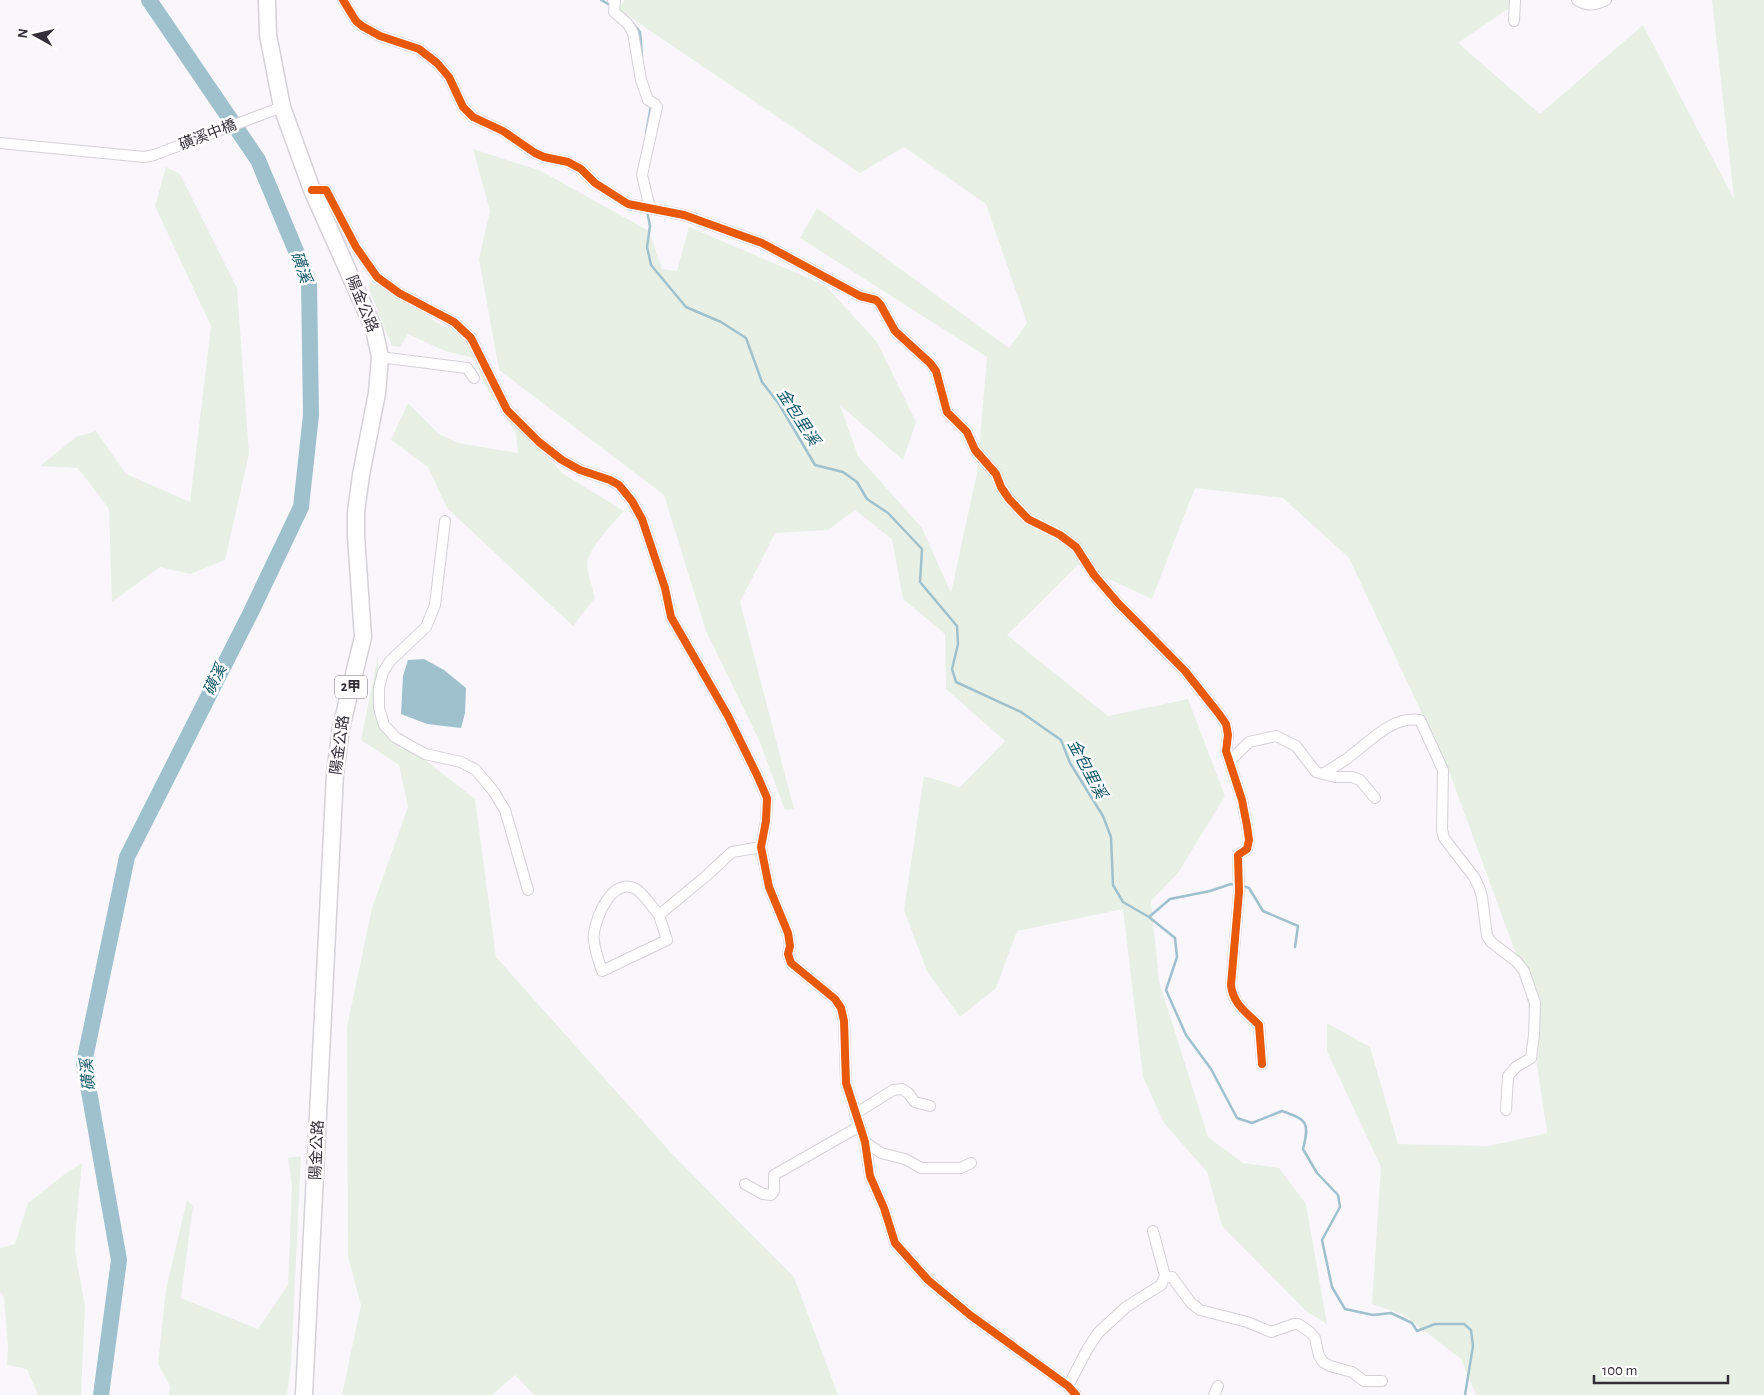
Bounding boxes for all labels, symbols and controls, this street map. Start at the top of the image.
north arrow [10,10,60,60]
text: N [16,28,31,39]
street label: 磺溪中橋 [177,116,239,153]
water label: 磺溪 [288,249,315,287]
street label: 陽金公路 [344,273,381,335]
water label: 金包里溪 [774,385,824,450]
water label: 磺溪 [200,660,230,698]
road number: 2甲 [335,676,367,699]
street label: 陽金公路 [327,714,352,776]
water label: 金包里溪 [1065,737,1111,803]
water label: 磺溪 [77,1056,97,1092]
street label: 陽金公路 [307,1120,326,1180]
scale bar [1594,1352,1728,1384]
text: 100 m [1602,1363,1637,1378]

